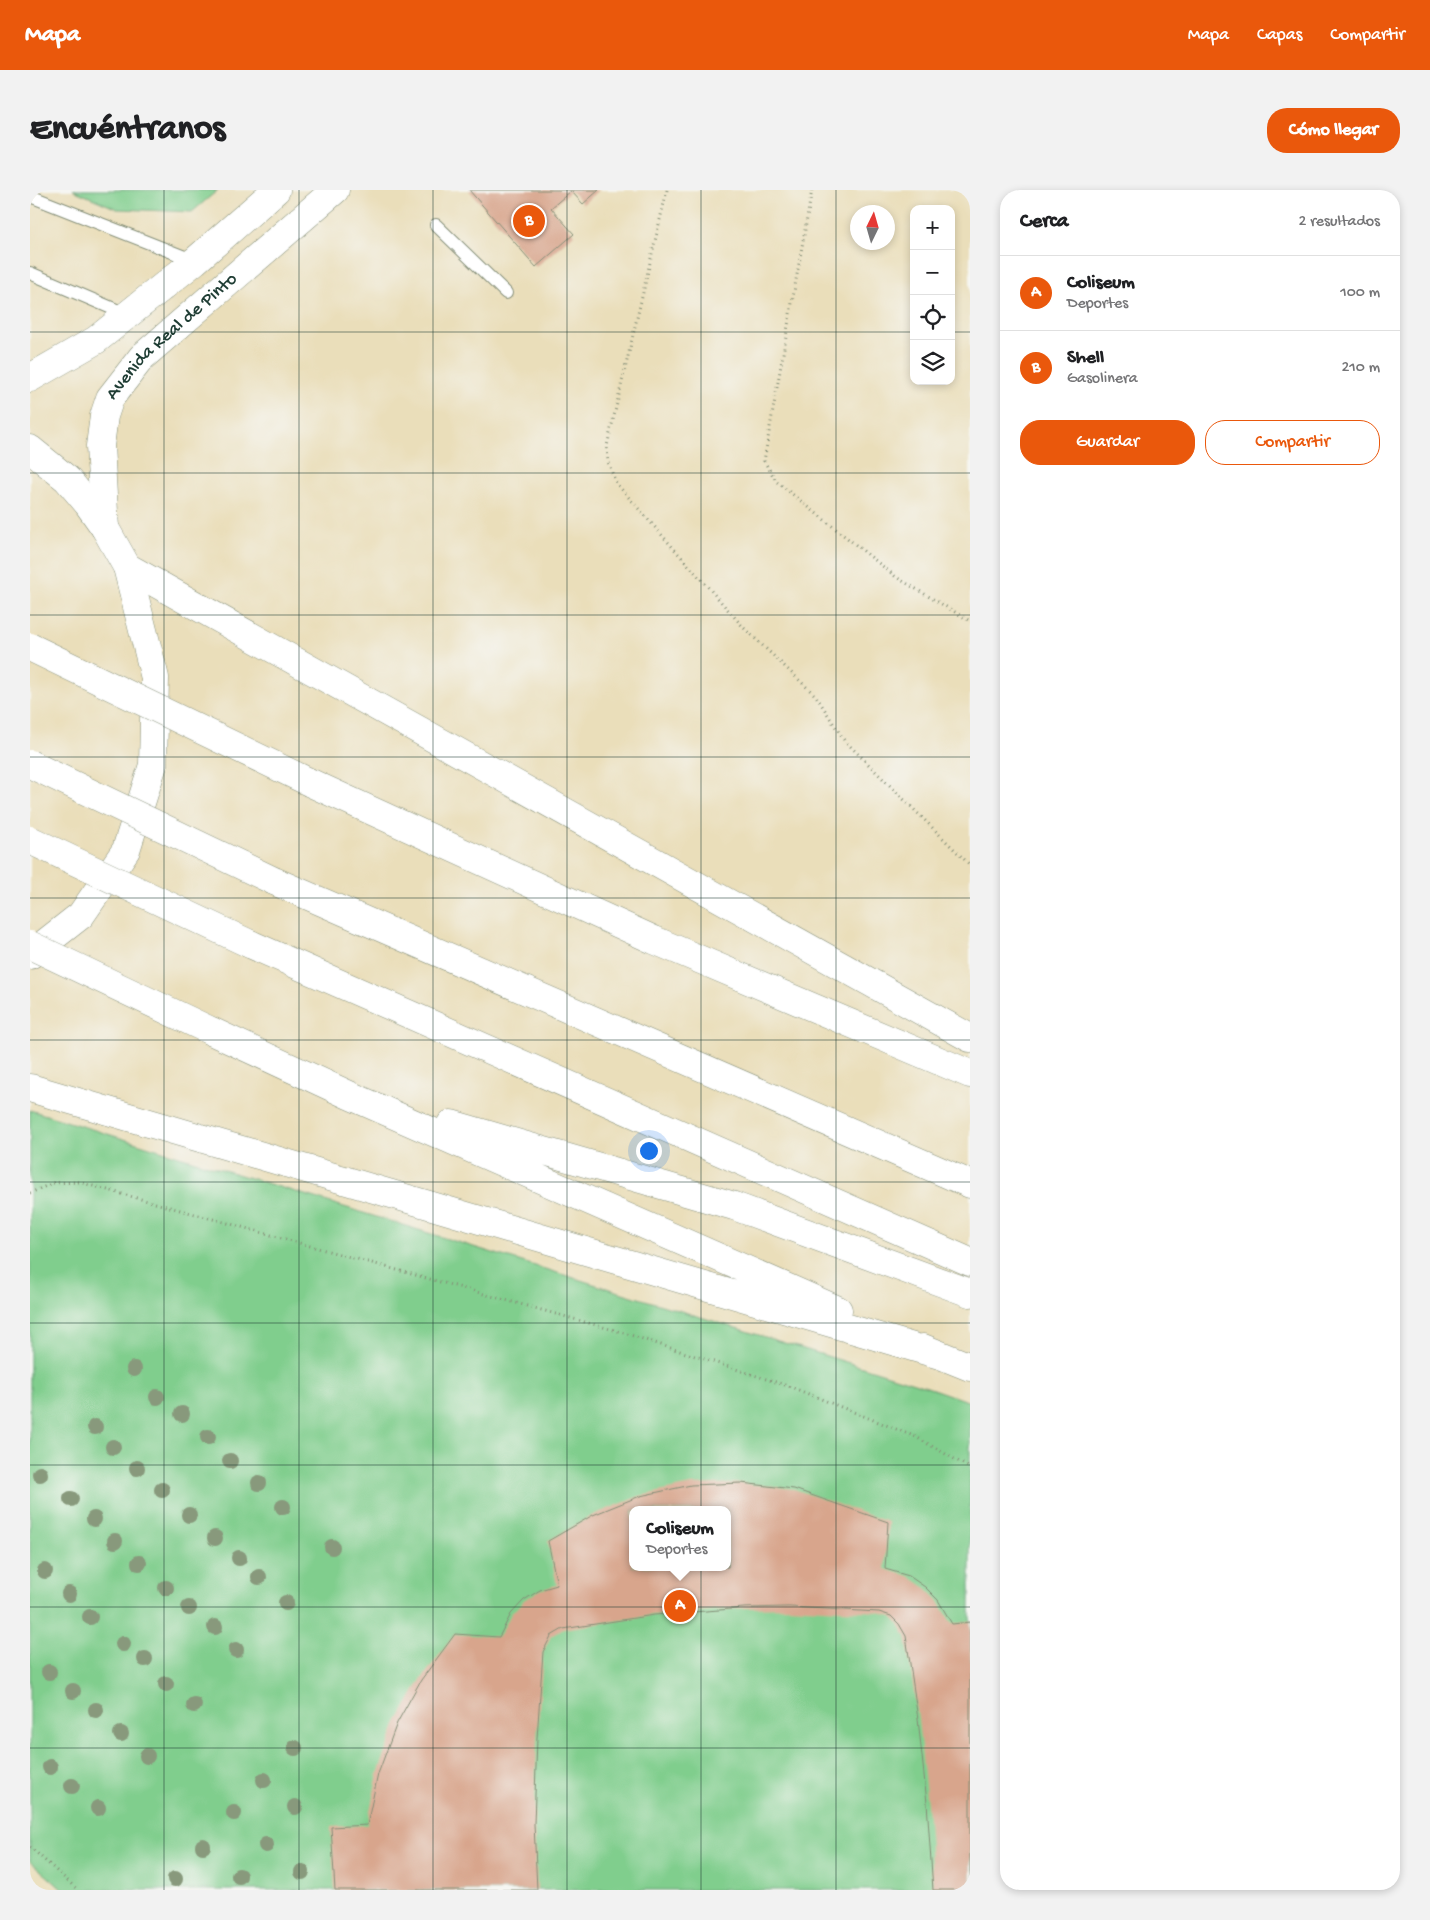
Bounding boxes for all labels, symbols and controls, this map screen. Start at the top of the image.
text: Mapa [25,21,80,50]
text: Mapa [1188,25,1229,46]
text: Capas [1257,25,1302,46]
text: Compartir [1330,25,1405,46]
button: Cómo llegar [1267,108,1400,153]
text: Encuéntranos [30,110,225,151]
pin: B [513,202,545,240]
north arrow [850,205,895,250]
map controls [910,205,955,385]
button: + [910,205,955,250]
text: Cerca [1020,210,1068,235]
text: 2 resultados [1299,213,1380,232]
button: − [910,250,955,295]
street label: Avenida Real de Pinto [101,268,243,405]
text: Coliseum [1067,272,1135,295]
text: A [1031,284,1041,303]
text: 100 m [1340,284,1380,303]
button: locate [910,295,955,340]
text: Deportes [1067,295,1128,314]
button: layers [910,340,955,385]
text: Shell [1067,347,1104,370]
text: B [1032,359,1040,378]
text: 210 m [1341,359,1380,378]
text: Gasolinera [1067,370,1138,389]
button: Guardar [1020,420,1195,465]
button: Compartir [1205,420,1380,465]
your location [636,1138,662,1164]
popup [629,1506,731,1571]
text: Coliseum [646,1518,714,1541]
text: Deportes [646,1541,707,1560]
pin: A [664,1587,696,1625]

